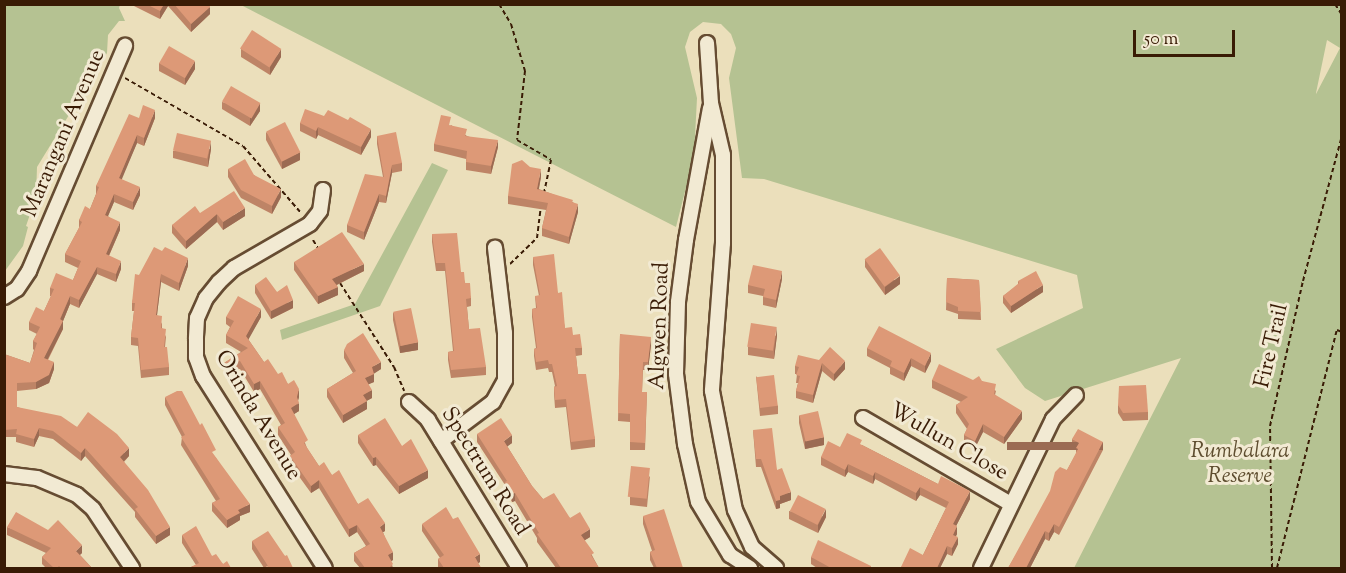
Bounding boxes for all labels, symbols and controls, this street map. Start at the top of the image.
scale bar [1136,18,1238,56]
text: 50 m [1144,27,1178,53]
street label: Marangani Avenue [18,46,112,222]
street label: Algwen Road [646,262,676,390]
street label: Fire Trail [1251,301,1295,391]
street label: Orinda Avenue [208,346,306,486]
street label: Wullun Close [884,398,1012,488]
street label: Spectrum Road [434,403,534,541]
park label: Rumbalara Reserve [1191,439,1289,490]

